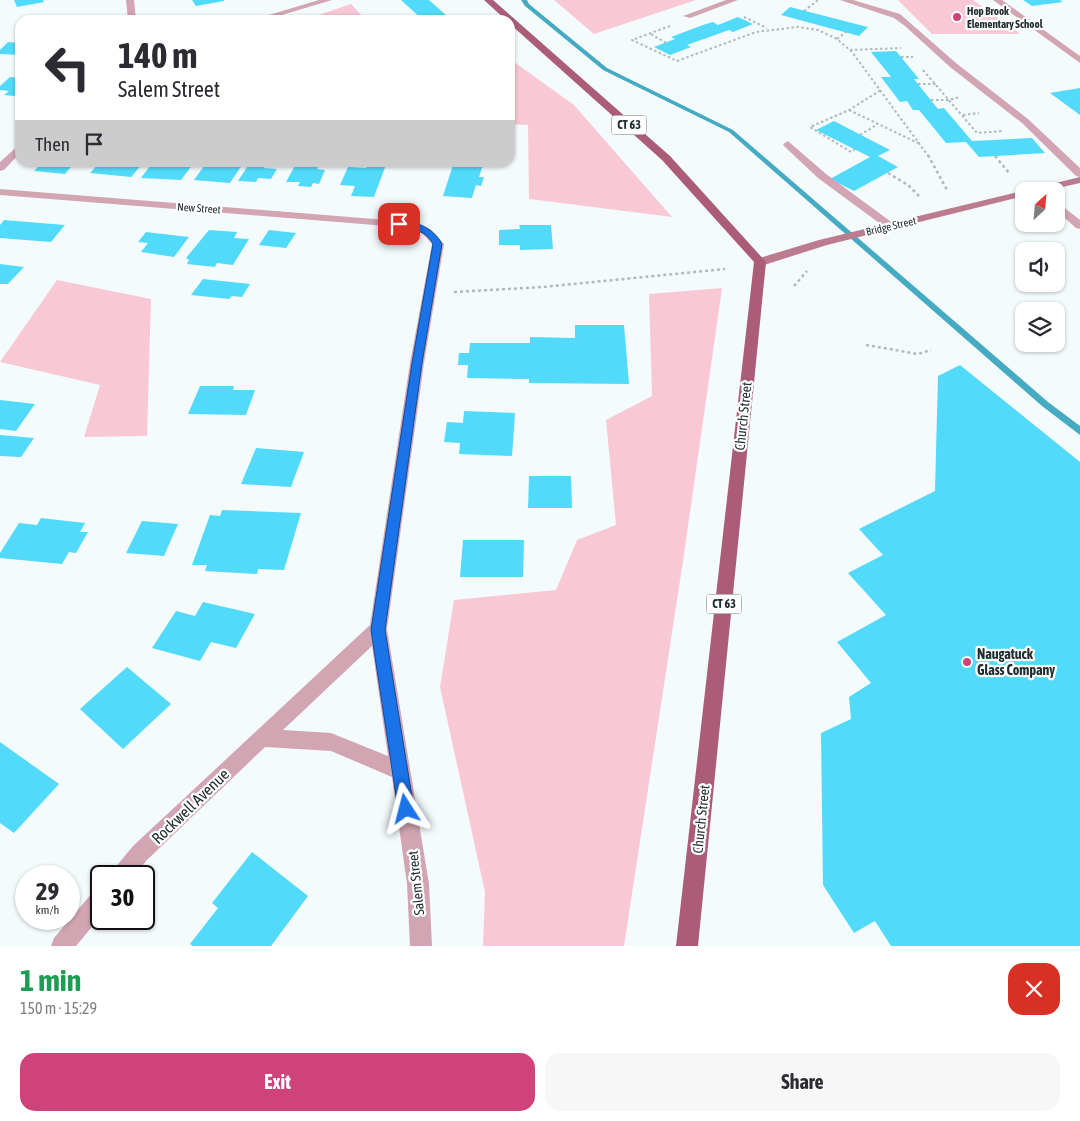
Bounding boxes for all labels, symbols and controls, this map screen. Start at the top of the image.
place label: Hop Brook Elementary School [967,5,1044,30]
marker: Hop Brook Elementary School [951,11,963,23]
icon: left [35,35,100,100]
text: 140 m [118,35,197,75]
text: Salem Street [118,76,220,102]
road number: CT 63 [612,116,646,134]
icon: arrive [80,130,108,158]
text: Then [35,133,70,155]
north arrow [1015,182,1065,232]
map controls [1015,182,1065,352]
street label: New Street [177,200,221,216]
pin [378,203,420,245]
icon: arrive [385,210,413,238]
street label: Bridge Street [865,214,917,238]
button: sound [1015,242,1065,292]
button: layers [1015,302,1065,352]
street label: Church Street [731,381,755,451]
road number: CT 63 [706,594,742,614]
place label: Naugatuck Glass Company [977,646,1055,678]
marker: Naugatuck Glass Company [961,656,973,668]
street label: Rockwell Avenue [148,765,232,847]
position arrow [379,782,431,834]
street label: Church Street [689,784,713,854]
street label: Salem Street [405,850,427,916]
speed limit sign: 30 [90,865,155,930]
text: 29 [36,877,59,905]
text: km/h [36,903,59,917]
text: 1 min [20,963,81,997]
button: close [1008,963,1060,1015]
text: 150 m · 15:29 [20,999,97,1017]
button: Exit [20,1053,535,1111]
button: Share [545,1053,1060,1111]

